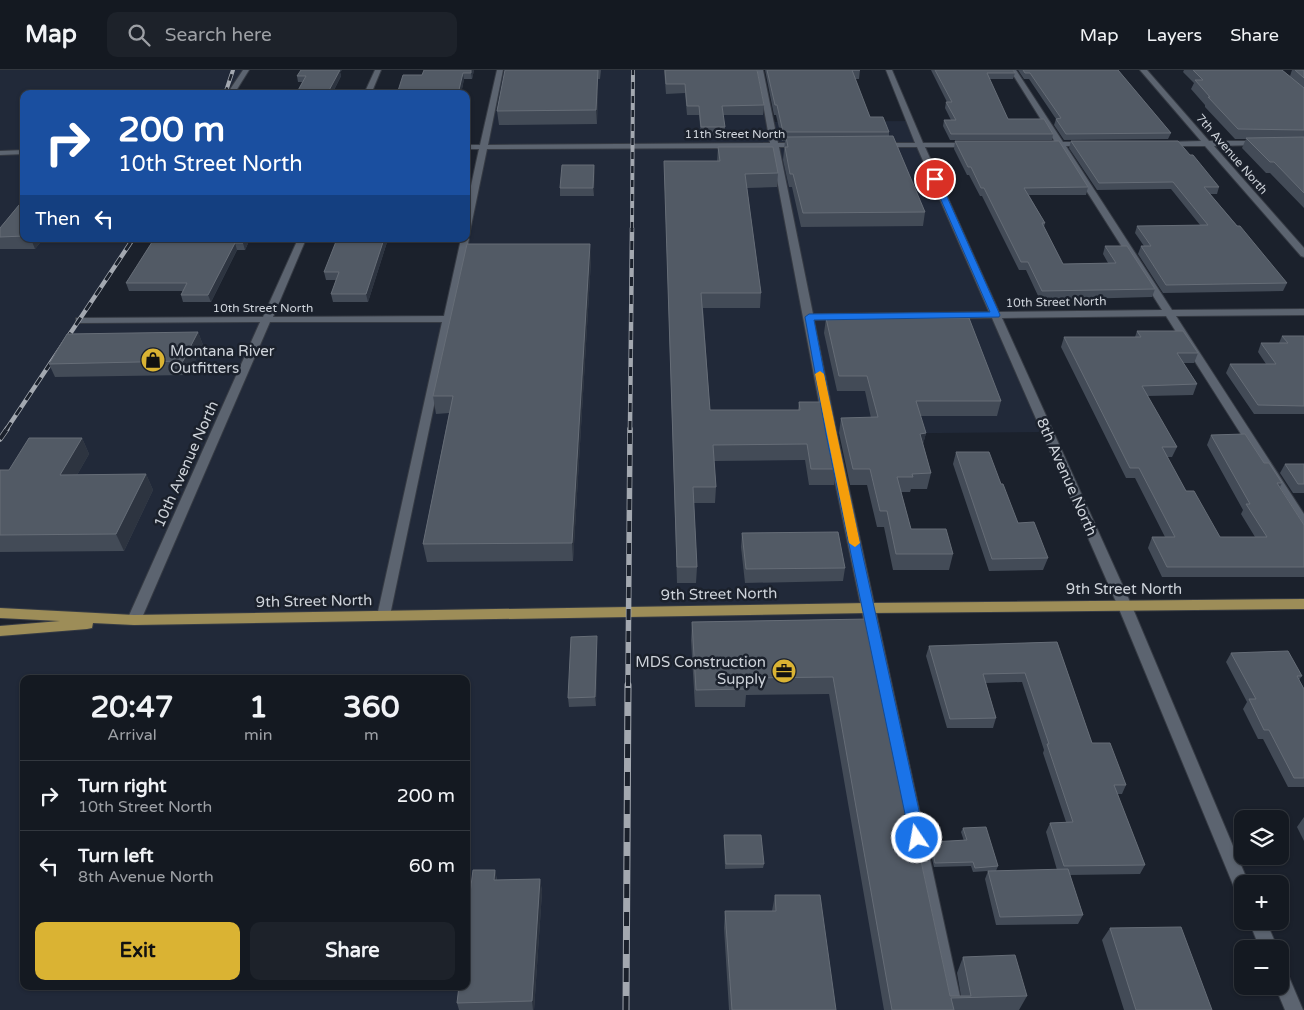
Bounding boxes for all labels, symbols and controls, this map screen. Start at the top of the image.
search box [107,12,457,57]
text: Map [25,20,77,49]
icon: search [125,21,153,49]
text: Search here [165,24,272,46]
text: Map [1080,24,1119,46]
text: Layers [1147,24,1202,46]
text: Share [1230,24,1279,46]
text: 200 m [118,109,225,151]
icon: right [35,110,100,175]
street label: 7th Avenue North [1193,111,1271,197]
street label: 11th Street North [685,127,785,141]
text: 10th Street North [118,151,303,177]
pin [914,158,956,200]
icon: arrive [921,165,949,193]
icon: left [90,205,118,233]
text: Then [35,208,80,230]
street label: 10th Street North [1006,294,1106,310]
street label: 10th Street North [213,301,313,315]
place label: Montana River Outfitters [170,342,275,377]
shop icon: Montana River Outfitters [140,347,166,373]
street label: 10th Avenue North [150,398,222,530]
street label: 8th Avenue North [1033,415,1101,539]
street label: 9th Street North [1066,580,1182,598]
street label: 9th Street North [661,584,777,604]
street label: 9th Street North [256,591,372,611]
place label: MDS Construction Supply [635,653,766,688]
office icon: MDS Construction Supply [771,658,797,684]
text: 20:47 [90,689,174,726]
text: 1 [249,689,268,726]
text: 360 [343,689,400,726]
text: Arrival [107,725,157,745]
text: min [244,725,273,745]
text: m [364,725,379,745]
text: Turn right [78,775,166,797]
icon: right [35,782,63,810]
text: 200 m [397,785,455,807]
text: 10th Street North [78,797,212,817]
map controls [1234,810,1289,995]
button: layers [1234,810,1289,865]
position arrow [890,811,942,863]
text: Turn left [78,845,154,867]
icon: left [35,852,63,880]
text: 60 m [409,855,455,877]
text: 8th Avenue North [78,867,214,887]
button: + [1234,875,1289,930]
button: Exit [35,922,240,980]
button: Share [250,922,455,980]
button: − [1234,940,1289,995]

